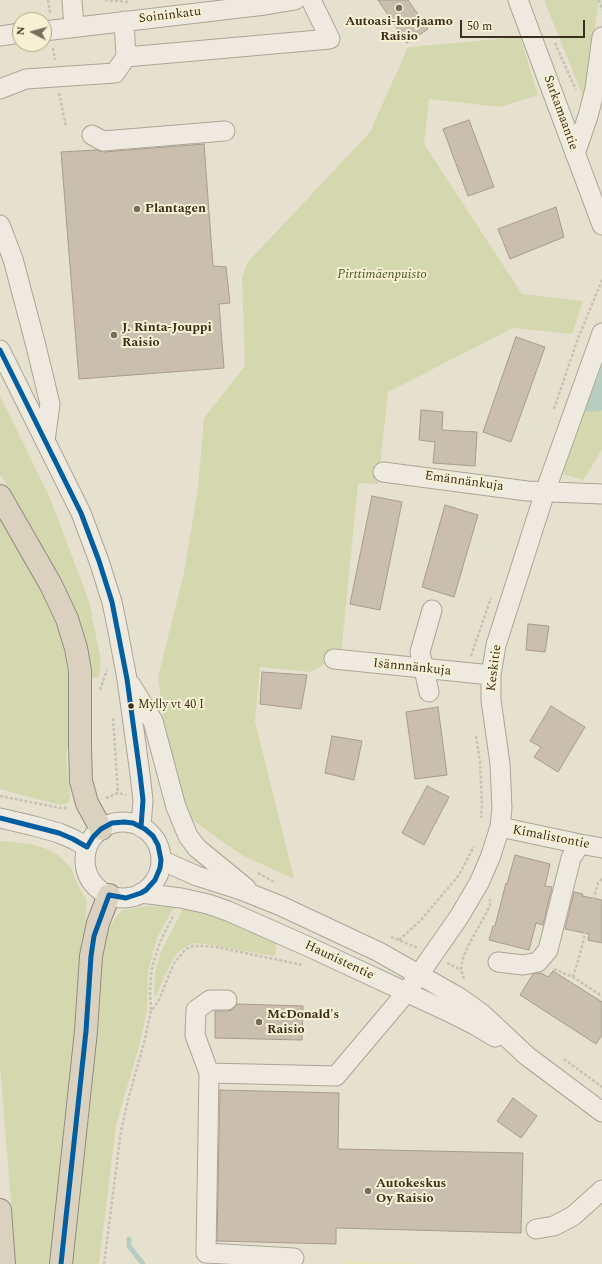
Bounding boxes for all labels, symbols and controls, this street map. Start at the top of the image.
marker: Autoasi-korjaamo Raisio [394,3,404,13]
street label: Soininkatu [138,4,202,28]
north arrow [12,12,52,52]
scale bar [462,12,587,38]
place label: Autoasi-korjaamo Raisio [345,14,453,45]
text: 50 m [467,17,492,36]
text: N [12,25,29,36]
street label: Sarkamaantie [539,73,581,153]
place label: Plantagen [145,201,206,217]
marker: Plantagen [132,204,142,214]
park label: Pirttimäenpuisto [337,267,427,283]
place label: J. Rinta-Jouppi Raisio [122,320,212,351]
marker: J. Rinta-Jouppi Raisio [109,330,119,340]
street label: Emännänkuja [423,469,505,495]
street label: Keskitie [484,644,506,692]
street label: Isännnänkuja [372,656,452,680]
place label: Mylly vt 40 I [138,699,204,713]
marker: Mylly vt 40 I [126,701,136,711]
street label: Kimalistontie [511,823,591,853]
street label: Haunistentie [302,938,376,984]
place label: McDonald's Raisio [267,1007,339,1038]
marker: McDonald's Raisio [254,1017,264,1027]
place label: Autokeskus Oy Raisio [376,1176,446,1207]
marker: Autokeskus Oy Raisio [363,1186,373,1196]

